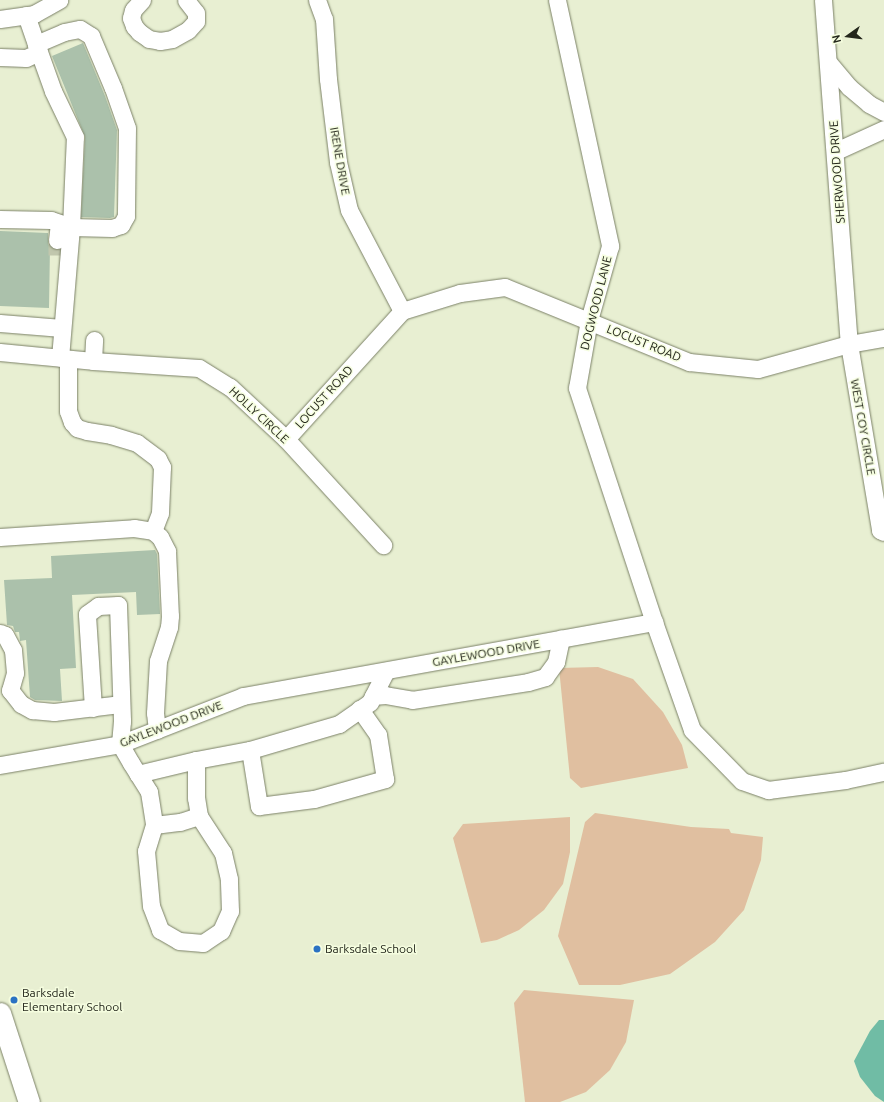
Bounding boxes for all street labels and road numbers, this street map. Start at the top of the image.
street label: SHERWOOD DRIVE [826,120,848,224]
street label: IRENE DRIVE [327,126,353,196]
street label: DOGWOOD LANE [577,255,615,351]
street label: LOCUST ROAD [605,321,683,365]
street label: LOCUST ROAD [292,363,356,431]
street label: WEST COY CIRCLE [847,378,879,476]
street label: HOLLY CIRCLE [226,384,292,446]
street label: GAYLEWOOD DRIVE [431,636,541,670]
street label: GAYLEWOOD DRIVE [118,698,224,750]

